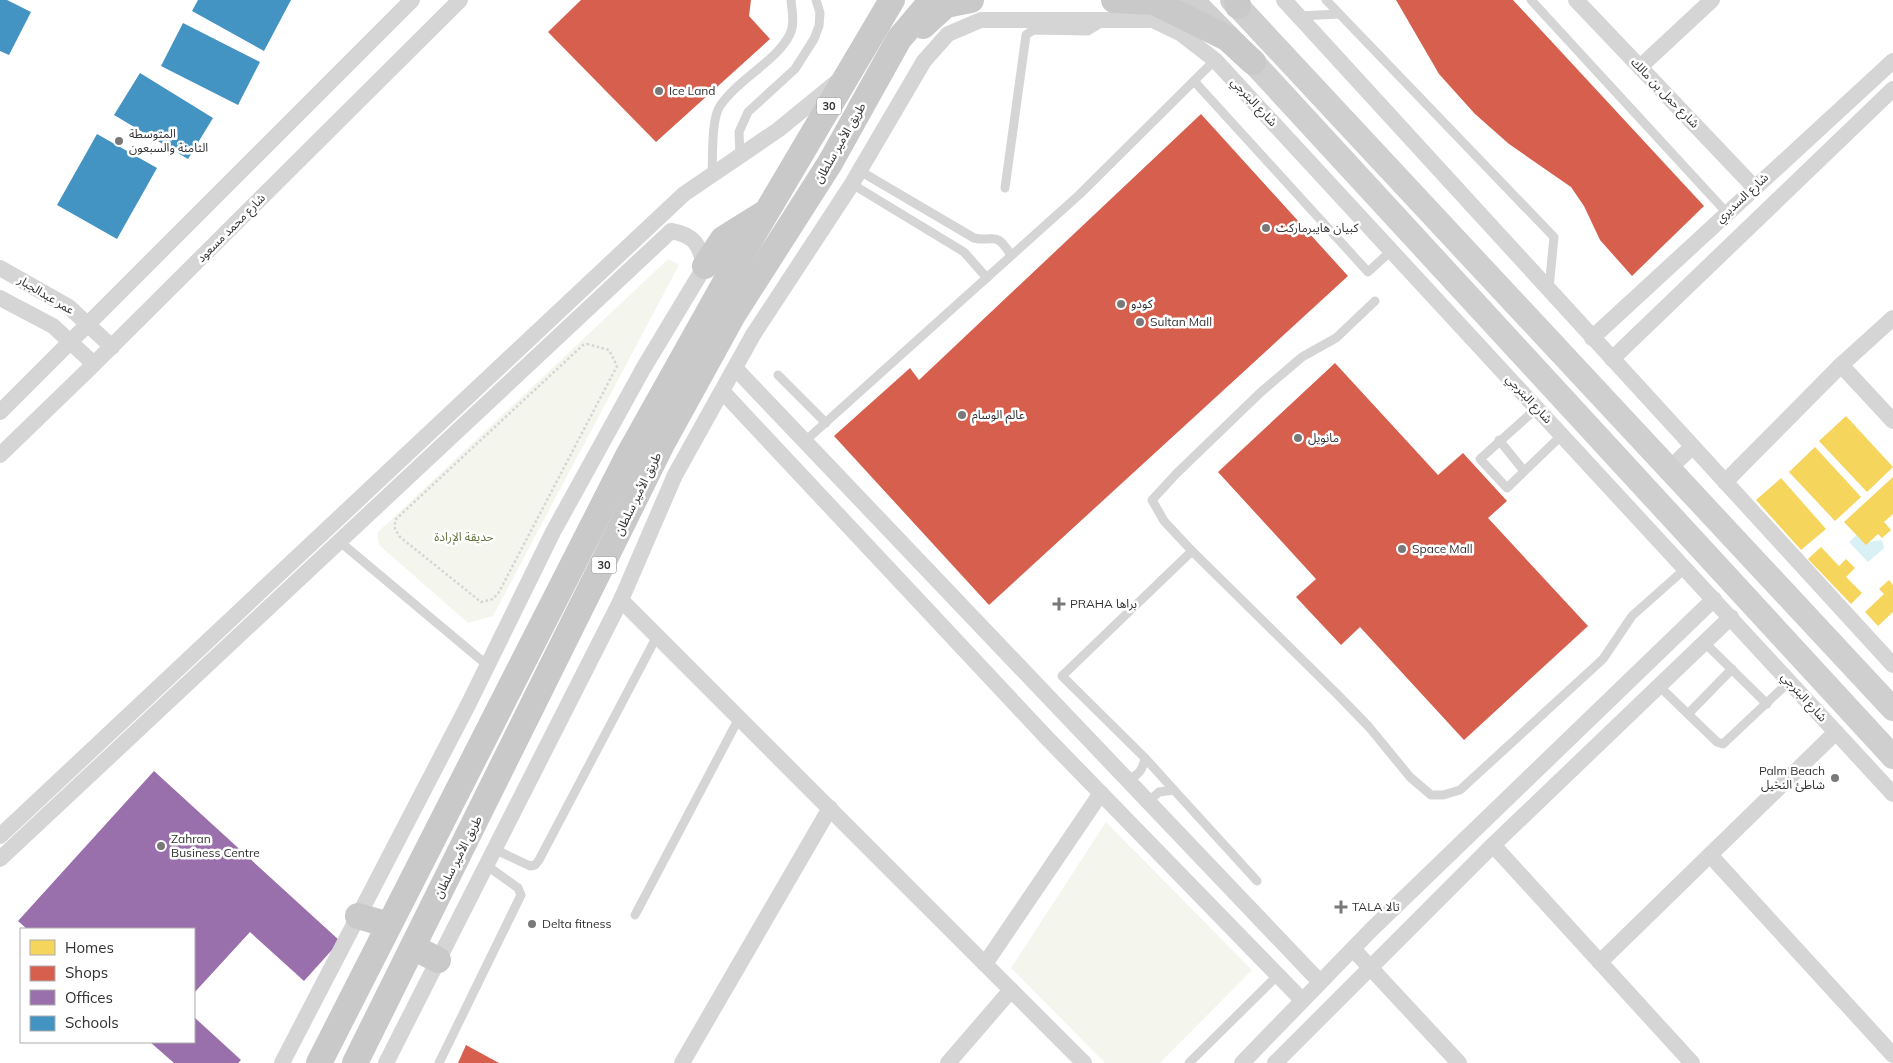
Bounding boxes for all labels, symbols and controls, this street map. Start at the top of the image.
street label: شارع حمل بن مالك [1627,55,1703,132]
street label: شارع البترجي [1226,74,1281,131]
place label: Ice Land [669,83,716,98]
marker: Ice Land [653,85,665,97]
road number: 30 [816,98,842,114]
street label: طريق الأمير سلطان [810,100,870,186]
place label: المتوسطة الثامنة والسبعون [129,126,208,155]
marker: المتوسطة الثامنة والسبعون [113,135,125,147]
street label: شارع السديري [1712,169,1773,228]
street label: شارع محمد مسعود [193,190,270,267]
place label: كبيان هايبرماركت [1276,220,1360,235]
marker: كبيان هايبرماركت [1260,222,1272,234]
street label: عمر عبدالجبار [15,271,77,317]
place label: كودو [1131,296,1154,311]
marker: كودو [1115,298,1127,310]
place label: Sultan Mall [1150,314,1212,329]
marker: Sultan Mall [1134,316,1146,328]
street label: شارع البترجي [1501,371,1556,428]
place label: عالم الوسام [972,407,1025,424]
marker: عالم الوسام [956,409,968,421]
place label: مانويل [1308,430,1339,445]
marker: مانويل [1292,432,1304,444]
street label: طريق الأمير سلطان [611,450,665,538]
park label: حديقة الإرادة [434,529,494,545]
place label: Space Mall [1412,541,1473,556]
marker: Space Mall [1396,543,1408,555]
road number: 30 [592,556,616,574]
place label: PRAHA براها [1070,596,1137,611]
marker: PRAHA براها [1052,597,1066,611]
street label: شارع البترجي [1776,669,1830,726]
place label: Palm Beach شاطئ النخيل [1759,763,1825,792]
marker: Palm Beach شاطئ النخيل [1829,772,1841,784]
street label: طريق الأمير سلطان [430,813,486,901]
place label: Zahran Business Centre [171,831,260,860]
marker: Zahran Business Centre [155,840,167,852]
place label: TALA تالا [1352,899,1400,914]
marker: TALA تالا [1334,900,1348,914]
place label: Delta fitness [542,916,611,931]
marker: Delta fitness [526,918,538,930]
legend [20,928,195,1043]
text: Homes [65,938,114,957]
text: Shops [65,963,108,982]
text: Offices [65,988,113,1007]
text: Schools [65,1013,119,1032]

